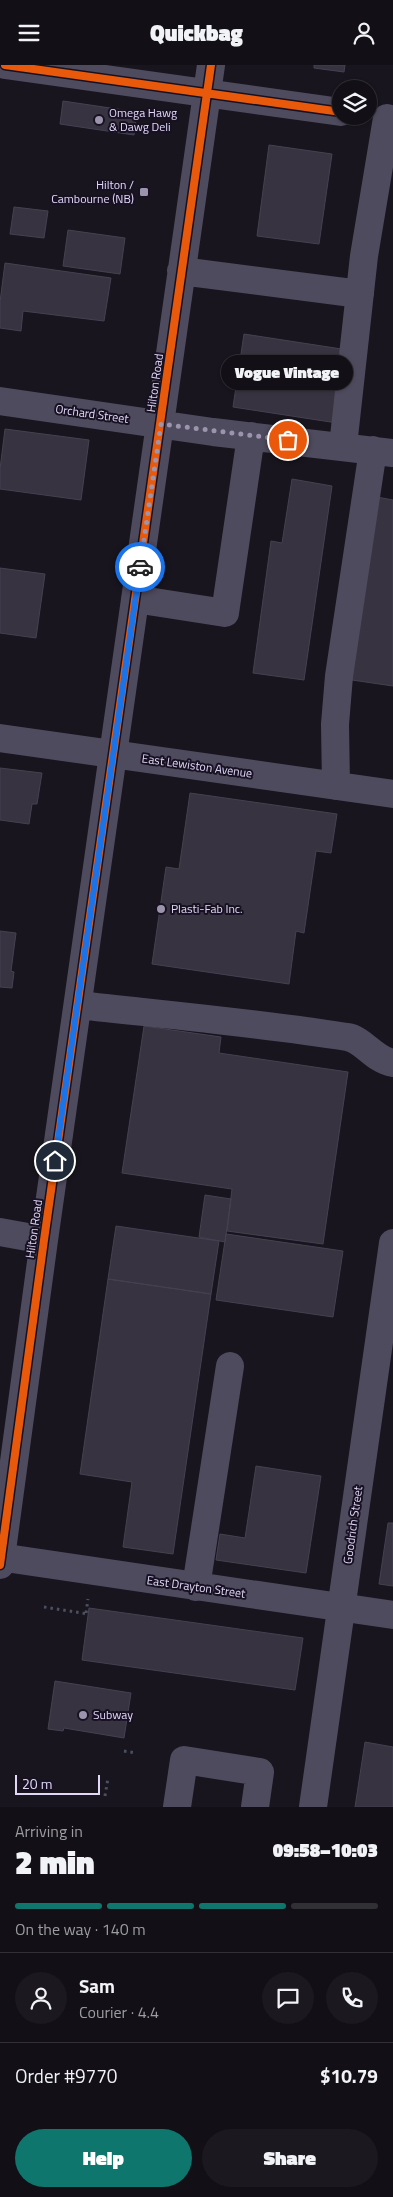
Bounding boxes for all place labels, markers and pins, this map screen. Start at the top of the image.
place label: Omega Hawg & Dawg Deli [109,103,177,136]
marker: Omega Hawg & Dawg Deli [93,114,105,126]
place label: Hilton / Cambourne (NB) [51,175,134,208]
marker: Hilton / Cambourne (NB) [138,186,150,198]
callout: Vogue Vintage [222,355,354,390]
pin [267,419,309,461]
place label: Plasti-Fab Inc. [171,899,243,918]
marker: Plasti-Fab Inc. [155,903,167,915]
pin [34,1140,76,1182]
place label: Subway [93,1705,133,1724]
marker: Subway [77,1709,89,1721]

